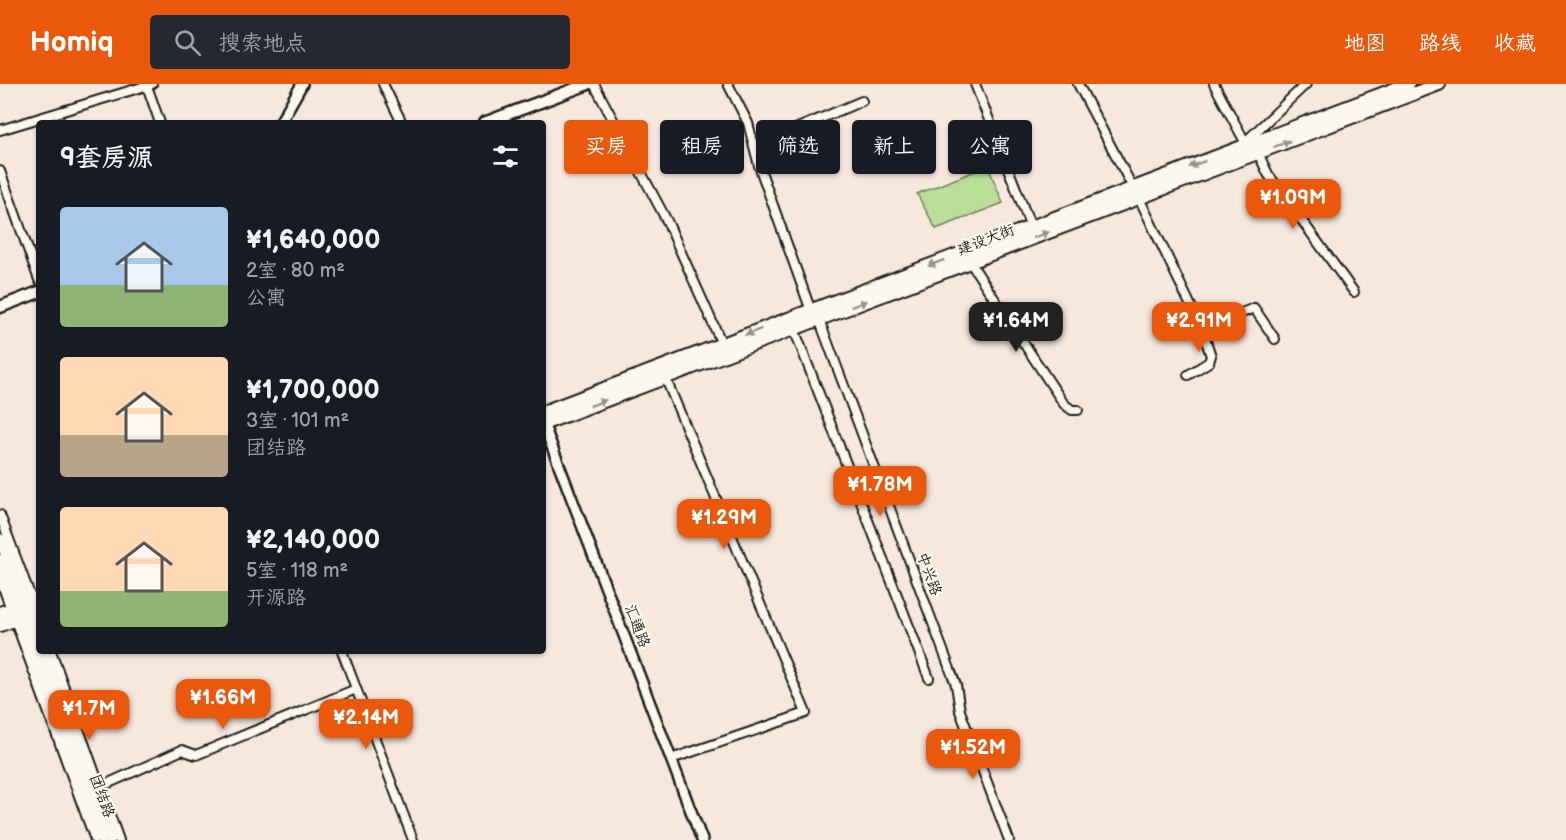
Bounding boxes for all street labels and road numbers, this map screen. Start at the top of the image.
street label: 建设大街 [955,220,1017,260]
street label: 中兴路 [912,550,946,598]
street label: 汇通路 [620,602,654,650]
street label: 团结路 [85,772,119,820]

